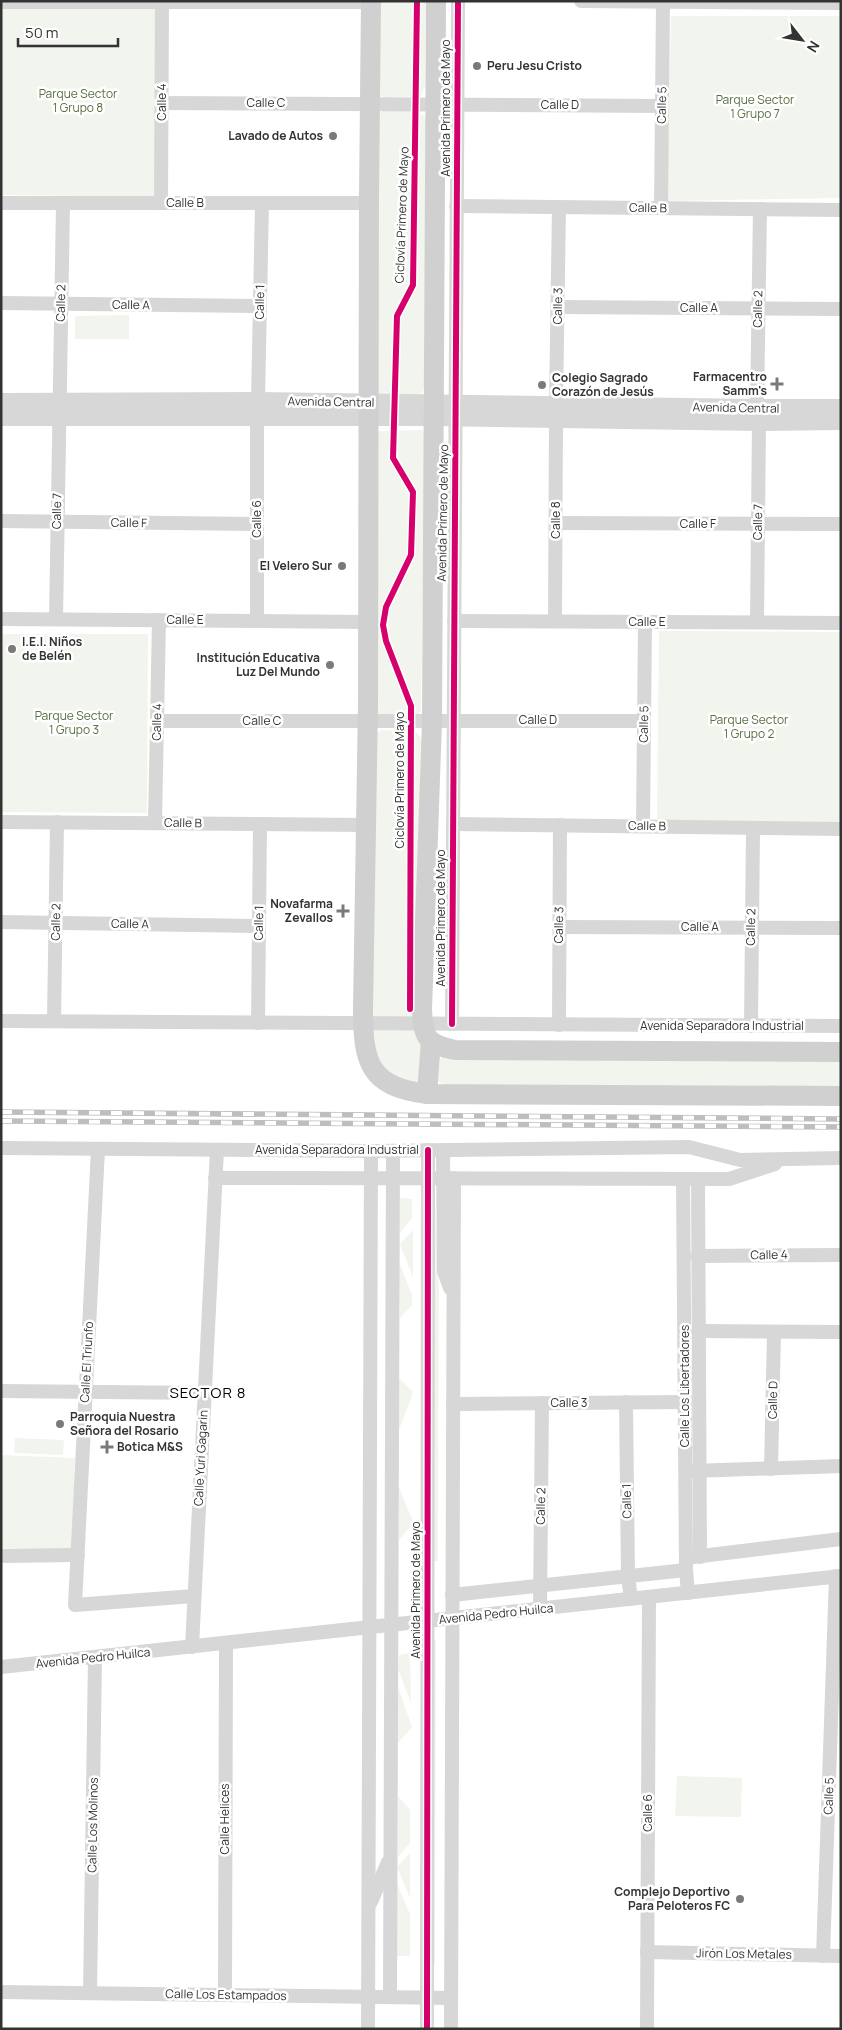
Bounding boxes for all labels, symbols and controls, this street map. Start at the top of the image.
scale bar [18,15,118,47]
north arrow [777,15,827,65]
text: 50 m [25,22,59,43]
text: N [803,38,824,56]
street label: Avenida Primero de Mayo [437,39,454,177]
place label: Peru Jesu Cristo [487,57,582,74]
marker: Peru Jesu Cristo [471,60,483,72]
street label: Calle 4 [153,83,170,121]
park label: Parque Sector 1 Grupo 8 [39,85,118,116]
street label: Calle 5 [653,86,670,124]
park label: Parque Sector 1 Grupo 7 [716,91,795,122]
street label: Calle C [247,94,286,111]
street label: Calle D [541,96,579,113]
place label: Lavado de Autos [228,127,323,144]
marker: Lavado de Autos [327,130,339,142]
street label: Ciclovía Primero de Mayo [391,146,412,284]
street label: Calle B [166,194,204,211]
street label: Calle B [629,199,667,216]
street label: Calle 2 [52,284,69,322]
street label: Calle 1 [251,284,268,320]
street label: Calle 3 [549,287,566,325]
street label: Calle 2 [749,290,766,328]
street label: Calle A [112,296,150,313]
street label: Calle A [680,299,718,316]
place label: Farmacentro Samm's [693,368,768,399]
place label: Colegio Sagrado Corazón de Jesús [552,369,654,400]
marker: Farmacentro Samm's [771,378,783,390]
marker: Colegio Sagrado Corazón de Jesús [536,379,548,391]
street label: Avenida Central [287,392,375,411]
street label: Avenida Central [692,398,780,417]
street label: Avenida Primero de Mayo [433,444,452,582]
street label: Calle 7 [48,493,65,529]
street label: Calle 6 [248,500,265,538]
street label: Calle 8 [547,501,564,539]
street label: Calle 7 [749,504,766,540]
street label: Calle F [111,514,147,531]
street label: Calle F [680,515,716,532]
place label: El Velero Sur [260,557,332,574]
marker: El Velero Sur [336,560,348,572]
street label: Calle E [166,611,204,628]
street label: Calle E [628,613,666,630]
place label: I.E.I. Niños de Belén [22,633,83,664]
marker: I.E.I. Niños de Belén [6,643,18,655]
place label: Institución Educativa Luz Del Mundo [197,649,320,680]
marker: Institución Educativa Luz Del Mundo [324,659,336,671]
street label: Calle 4 [148,703,165,741]
street label: Calle 5 [635,705,652,743]
park label: Parque Sector 1 Grupo 3 [35,707,114,738]
street label: Calle D [519,711,557,728]
park label: Parque Sector 1 Grupo 2 [710,711,789,742]
street label: Calle C [243,712,282,729]
street label: Ciclovía Primero de Mayo [391,712,408,848]
street label: Calle B [164,814,202,831]
street label: Calle B [628,817,666,834]
street label: Avenida Primero de Mayo [432,849,449,987]
place label: Novafarma Zevallos [270,895,333,926]
street label: Calle 2 [47,903,64,941]
street label: Calle 1 [250,905,267,941]
marker: Novafarma Zevallos [337,905,349,917]
street label: Calle 3 [550,906,567,944]
street label: Calle 2 [742,908,759,946]
street label: Calle A [111,915,149,932]
street label: Calle A [681,918,719,935]
street label: Avenida Separadora Industrial [640,1017,804,1034]
street label: Avenida Separadora Industrial [255,1141,419,1158]
street label: Calle 4 [750,1246,788,1263]
street label: Calle El Triunfo [76,1321,97,1403]
street label: Calle Los Libertadores [676,1325,693,1447]
street label: Calle D [764,1381,781,1419]
district label: SECTOR 8 [169,1382,247,1403]
street label: Calle 3 [551,1394,587,1411]
place label: Parroquia Nuestra Señora del Rosario [70,1408,179,1439]
street label: Calle Yuri Gagarin [189,1409,212,1506]
marker: Parroquia Nuestra Señora del Rosario [54,1418,66,1430]
place label: Botica M&S [117,1438,183,1455]
marker: Botica M&S [101,1441,113,1453]
street label: Calle 1 [618,1483,635,1519]
street label: Calle 2 [532,1487,549,1525]
street label: Avenida Primero de Mayo [407,1521,424,1659]
street label: Avenida Pedro Huilca [438,1599,554,1628]
street label: Avenida Pedro Huilca [35,1643,151,1672]
street label: Calle Los Molinos [83,1777,102,1873]
street label: Calle 5 [819,1777,838,1815]
street label: Calle Helices [216,1784,233,1854]
street label: Calle 6 [639,1794,656,1832]
place label: Complejo Deportivo Para Peloteros FC [614,1883,730,1914]
marker: Complejo Deportivo Para Peloteros FC [734,1893,746,1905]
street label: Jirón Los Metales [696,1944,792,1963]
street label: Calle Los Estampados [165,1985,287,2004]

